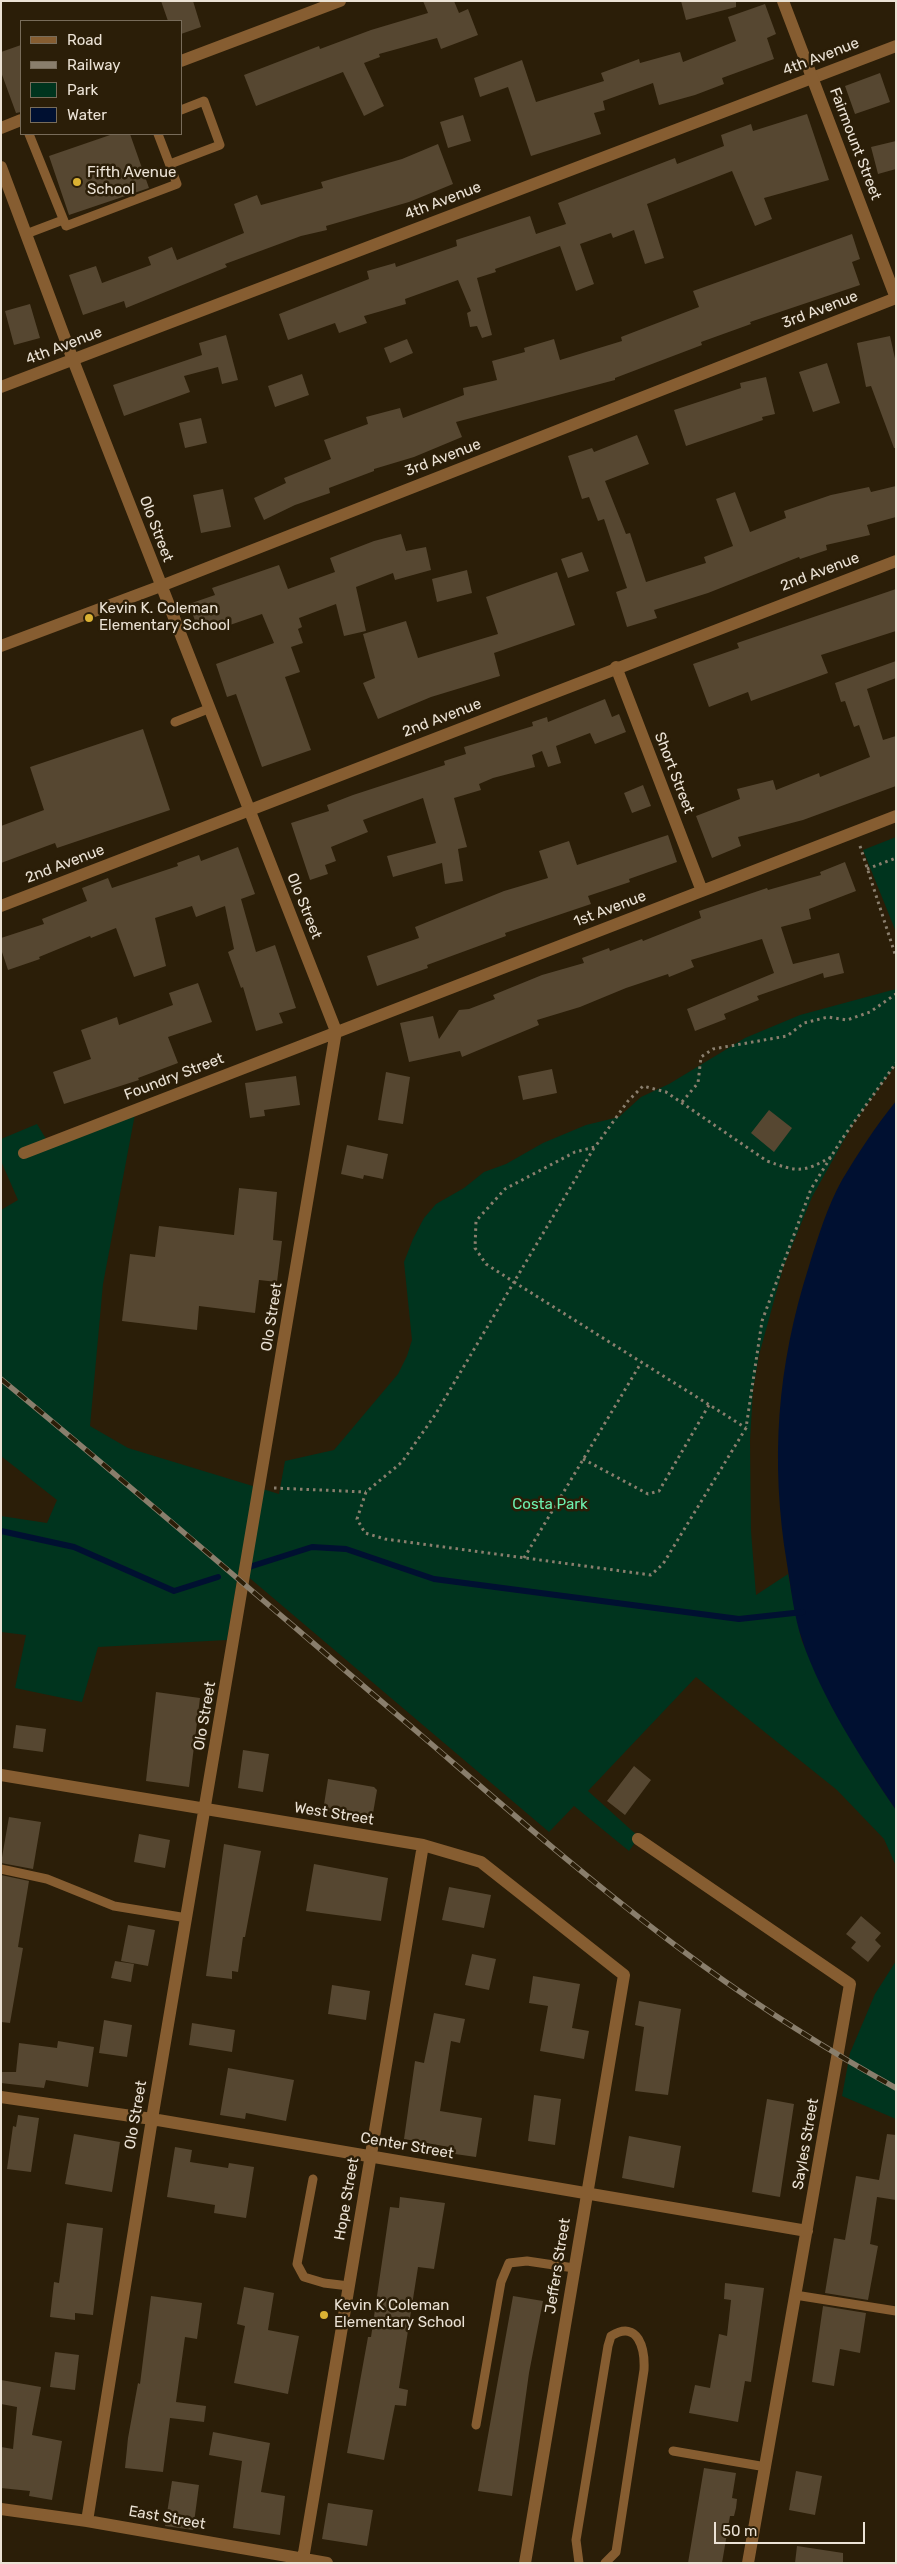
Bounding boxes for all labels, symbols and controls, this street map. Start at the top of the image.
legend [20,20,182,135]
text: Road [67,31,103,49]
street label: 4th Avenue [780,34,862,80]
text: Railway [67,56,121,74]
text: Park [67,81,98,99]
street label: Fairmount Street [825,85,885,203]
text: Water [67,106,107,124]
place label: Fifth Avenue School [87,164,176,199]
marker: Fifth Avenue School [71,176,83,188]
street label: 4th Avenue [402,178,484,224]
street label: 3rd Avenue [780,287,860,333]
street label: 4th Avenue [23,323,105,369]
street label: 3rd Avenue [403,435,483,481]
street label: Olo Street [135,493,177,565]
street label: 2nd Avenue [778,549,862,595]
place label: Kevin K. Coleman Elementary School [99,600,230,635]
marker: Kevin K. Coleman Elementary School [83,612,95,624]
street label: 2nd Avenue [400,695,484,741]
street label: Short Street [650,730,698,816]
street label: 2nd Avenue [23,841,107,887]
street label: Olo Street [283,870,325,942]
street label: 1st Avenue [571,887,649,931]
street label: Foundry Street [122,1050,226,1104]
street label: Olo Street [258,1281,286,1353]
park label: Costa Park [512,1496,588,1514]
street label: Olo Street [190,1680,220,1752]
street label: West Street [293,1799,375,1829]
street label: Olo Street [121,2079,151,2151]
street label: Sayles Street [789,2097,823,2191]
street label: Center Street [359,2129,455,2163]
street label: Hope Street [331,2156,363,2242]
street label: Jeffers Street [542,2217,574,2315]
place label: Kevin K Coleman Elementary School [334,2297,465,2332]
marker: Kevin K Coleman Elementary School [318,2309,330,2321]
street label: East Street [127,2502,207,2534]
scale bar [717,2512,868,2544]
text: 50 m [722,2522,757,2540]

